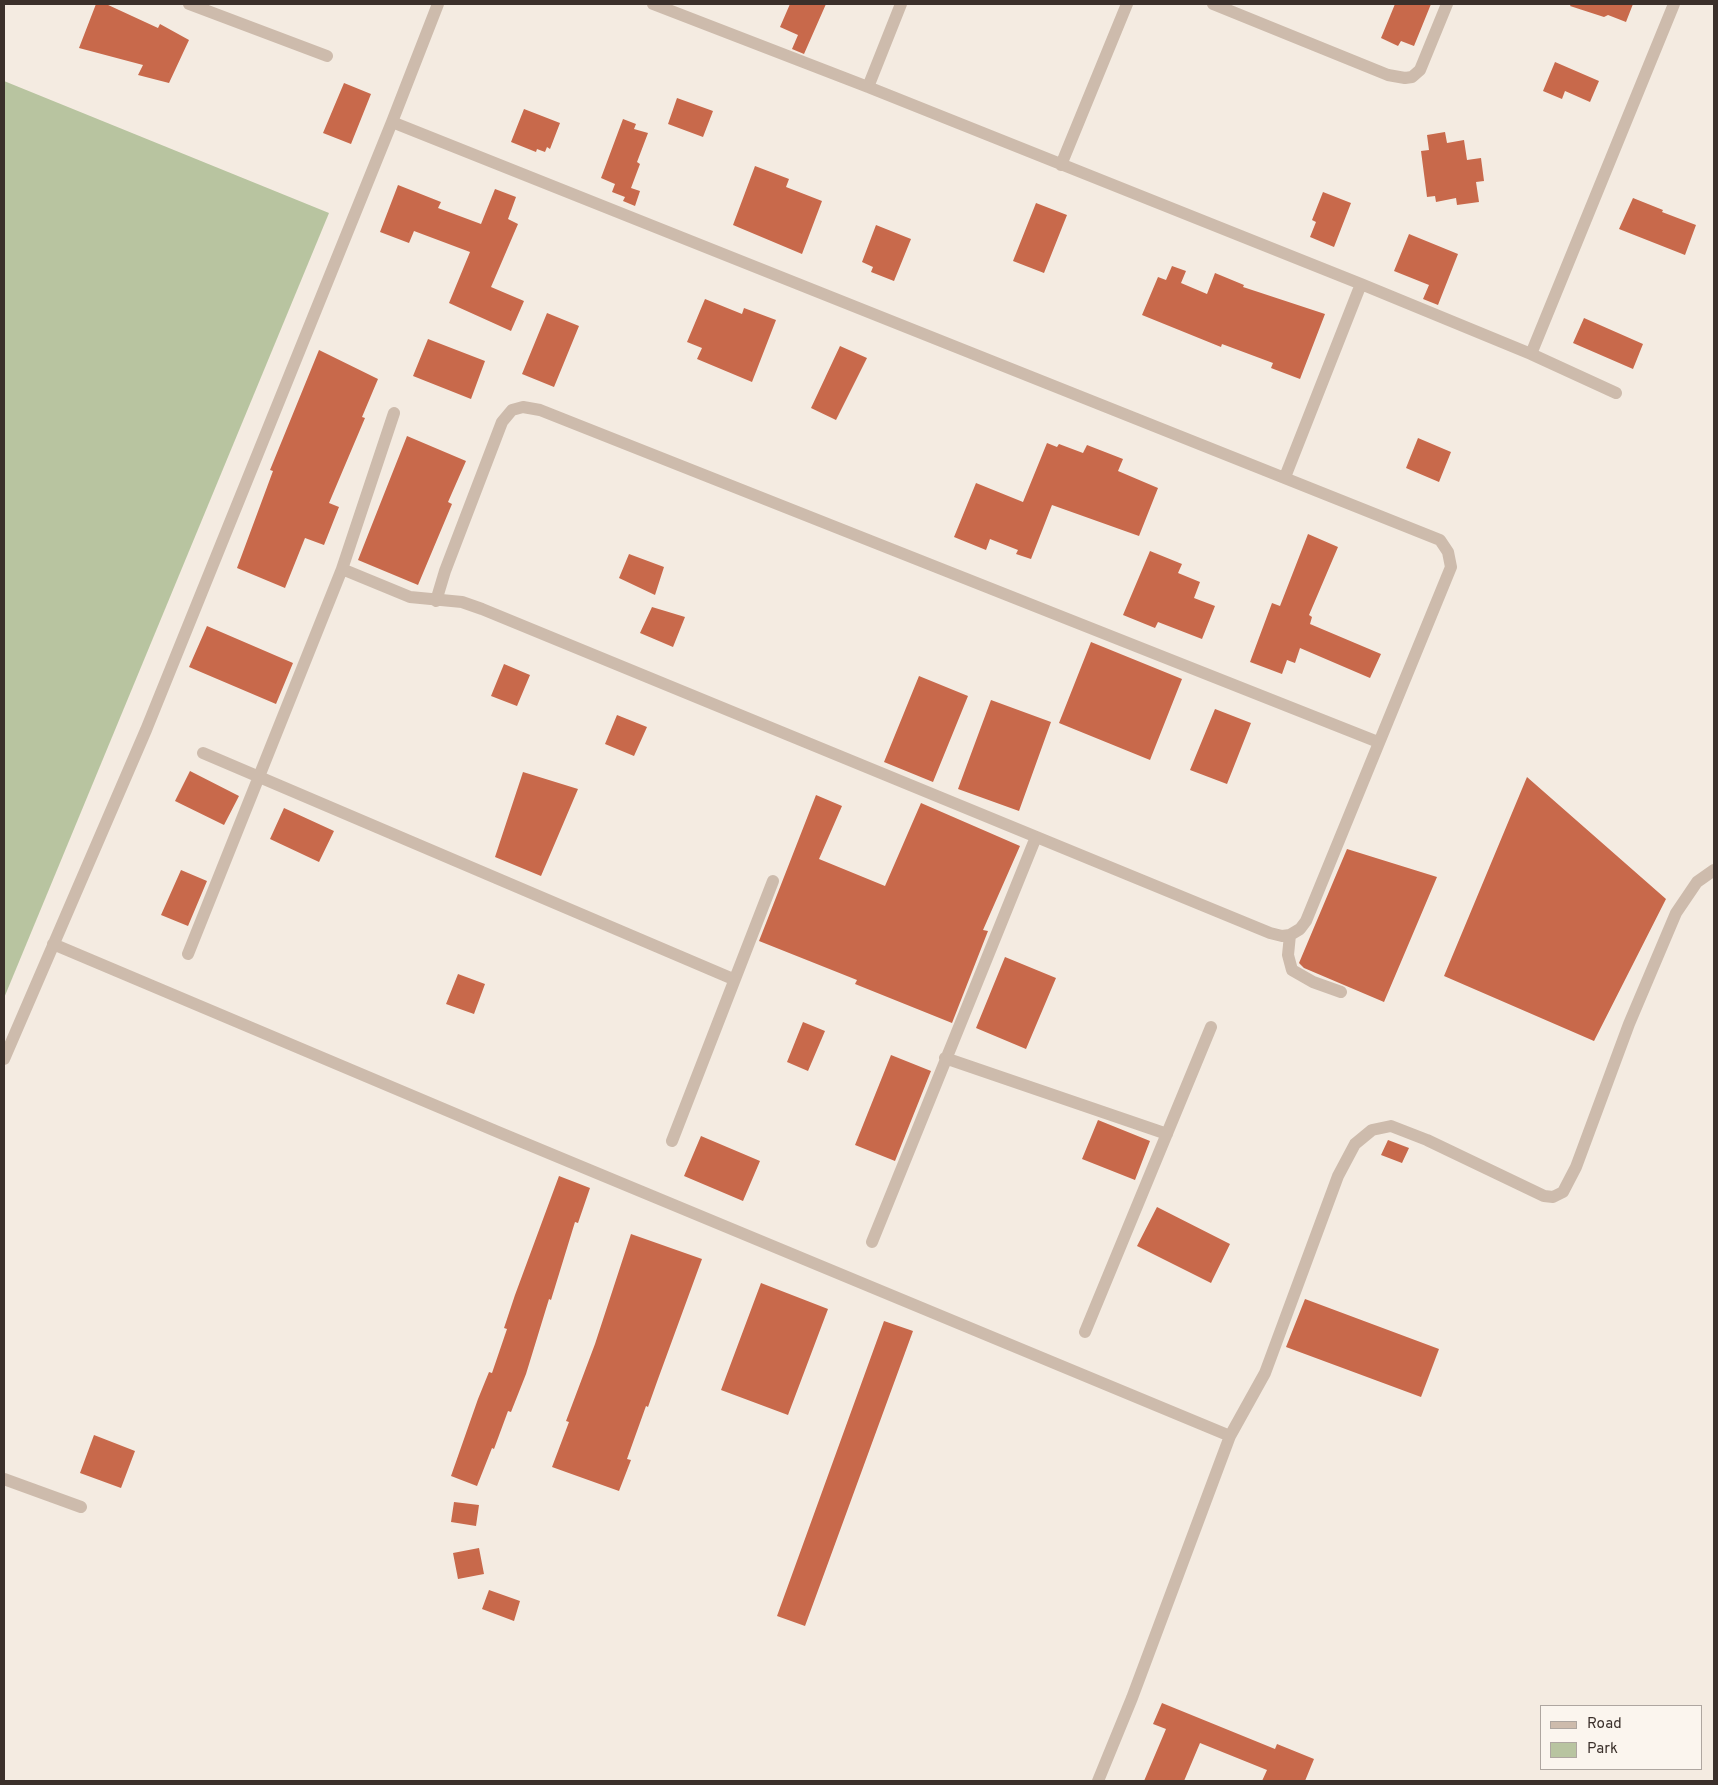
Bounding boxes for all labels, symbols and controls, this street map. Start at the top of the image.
legend [1540,1705,1703,1770]
text: Road [1587,1715,1622,1734]
text: Park [1587,1740,1618,1759]

